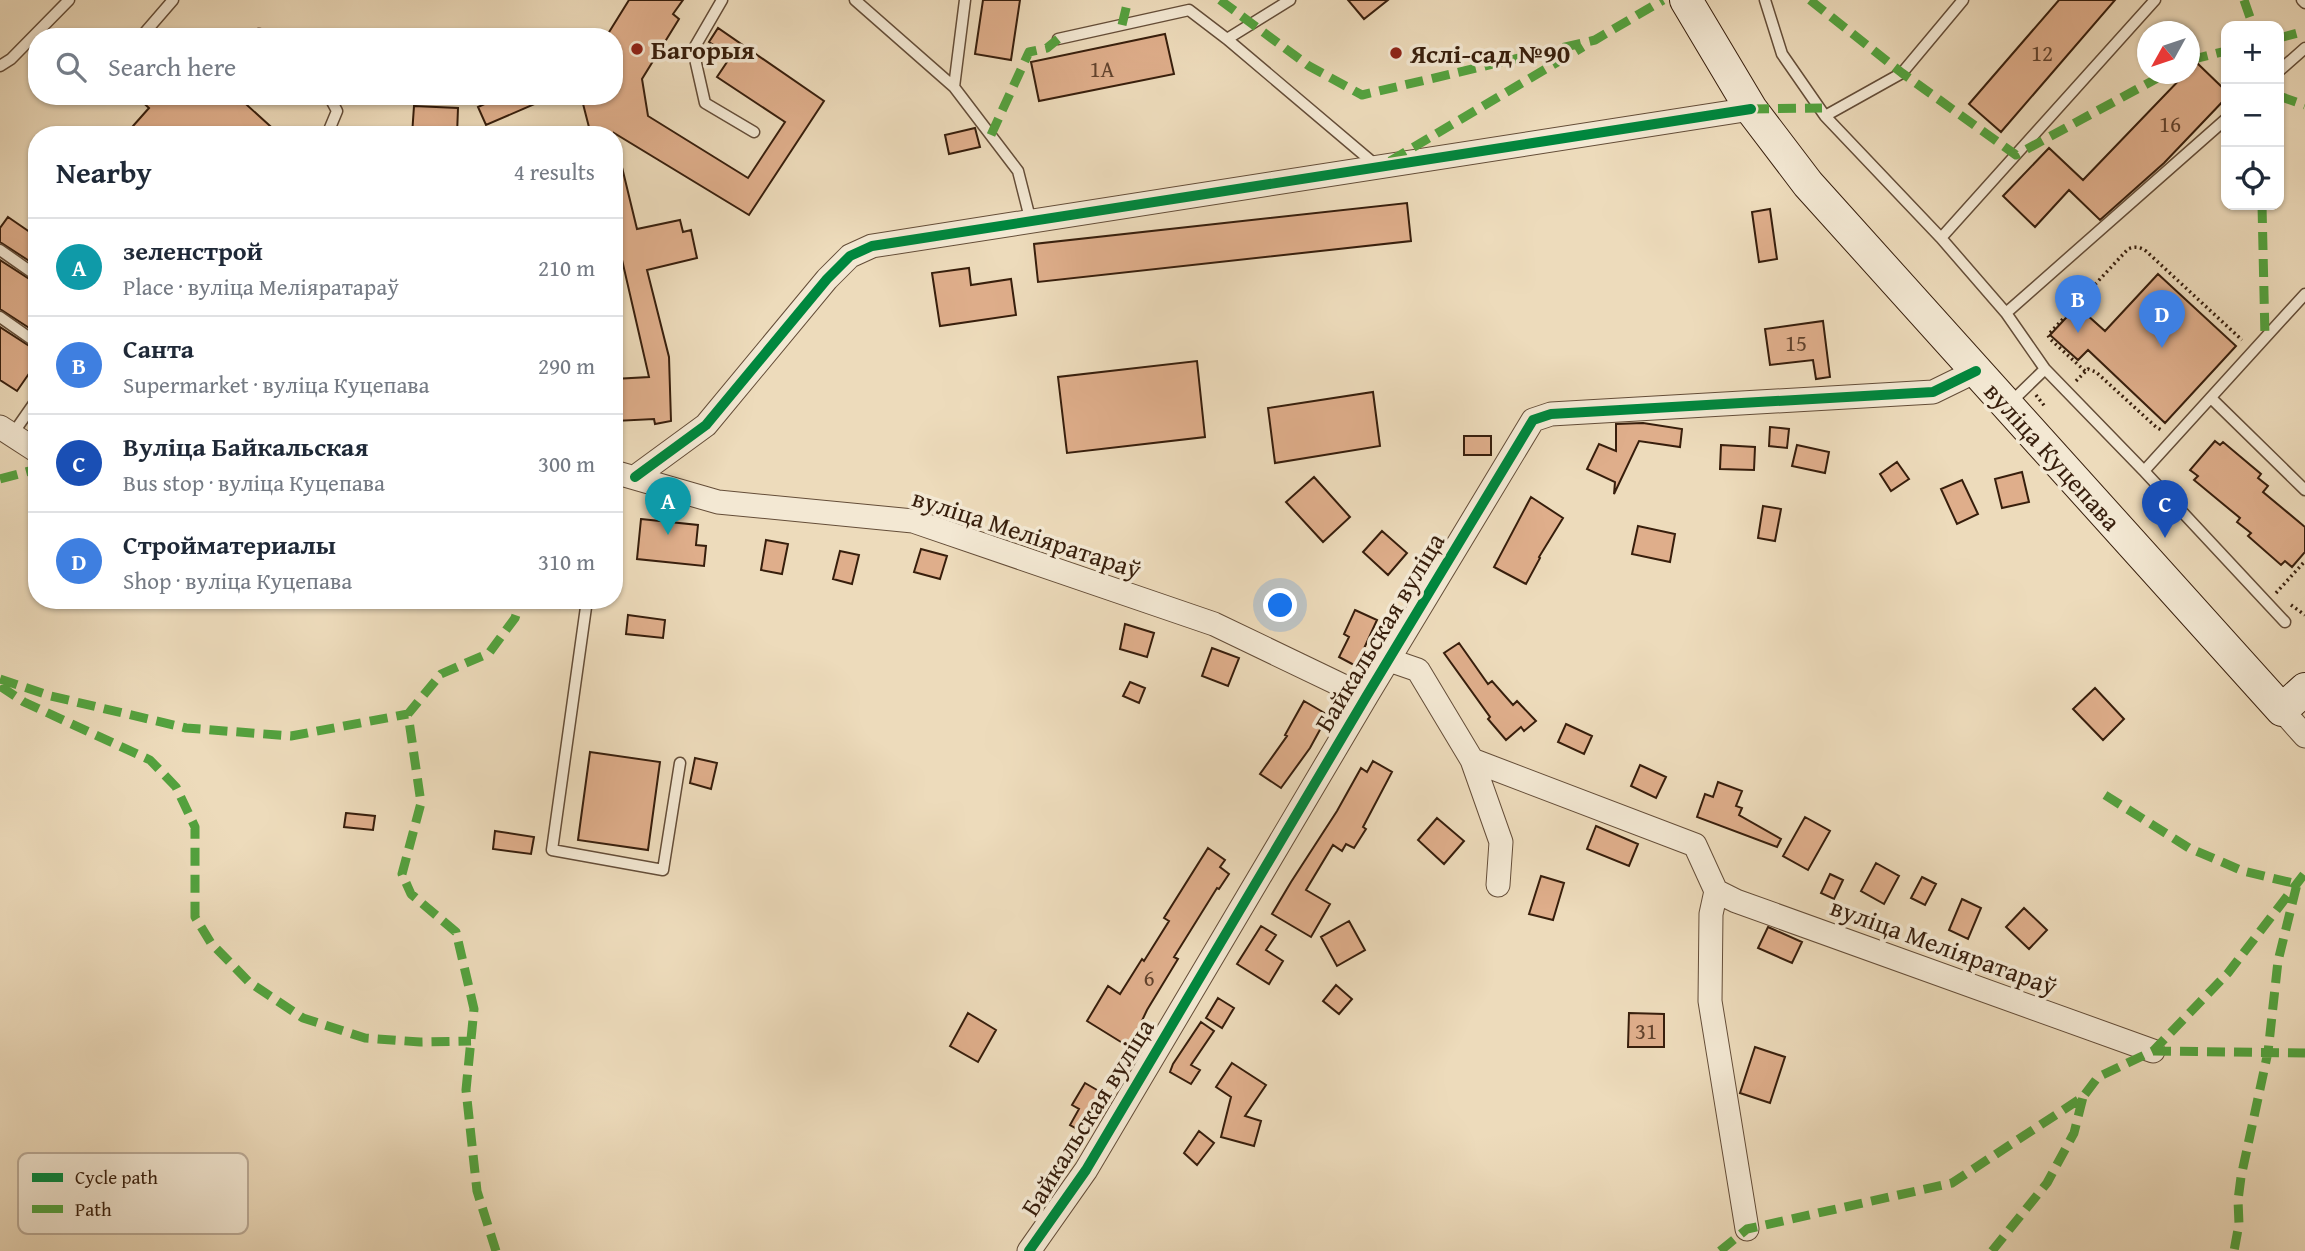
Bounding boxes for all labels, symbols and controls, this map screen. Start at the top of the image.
north arrow [2137,21,2200,84]
map controls [2221,21,2284,210]
button: + [2221,21,2284,84]
search box [28,28,623,105]
place label: Багорыя [651,30,755,69]
place label: Яслі-сад №90 [1409,34,1570,73]
house number: 12 [2031,36,2053,69]
marker: Багорыя [629,41,645,57]
marker: Яслі-сад №90 [1388,45,1404,61]
text: Search here [108,47,236,86]
icon: search [52,48,90,86]
house number: 1А [1089,52,1115,85]
button: − [2221,84,2284,147]
house number: 16 [2159,107,2181,140]
button: locate [2221,147,2284,210]
text: Nearby [56,150,152,194]
text: 4 results [514,155,595,188]
text: зеленстрой [123,231,263,270]
text: A [72,251,86,284]
text: 210 m [538,251,595,284]
text: Place · вуліца Меліяратараў [123,270,399,303]
pin: B [2055,275,2101,333]
pin: D [2139,290,2185,348]
house number: 15 [1785,326,1807,359]
text: Санта [123,329,194,368]
text: B [72,349,86,382]
text: 290 m [538,349,595,382]
text: Supermarket · вуліца Куцепава [123,368,430,401]
street label: вуліца Куцепава [1975,373,2131,540]
text: Вуліца Байкальская [123,427,368,466]
text: C [72,447,86,480]
text: 300 m [538,447,595,480]
text: Bus stop · вуліца Куцепава [123,466,385,499]
pin: A [645,477,691,535]
street label: вуліца Меліяратараў [907,478,1147,588]
pin: C [2142,480,2188,538]
street label: Байкальская вуліца [1304,524,1454,739]
text: Стройматериалы [123,525,336,564]
text: D [72,545,86,578]
text: 310 m [538,545,595,578]
text: Shop · вуліца Куцепава [123,564,352,597]
your location [1263,588,1297,622]
street label: вуліца Меліяратараў [1825,887,2063,1005]
house number: 6 [1143,961,1155,994]
street label: Байкальская вуліца [1011,1010,1164,1223]
house number: 31 [1635,1014,1657,1047]
legend [18,1153,248,1234]
text: Cycle path [75,1163,158,1191]
text: Path [75,1195,112,1223]

